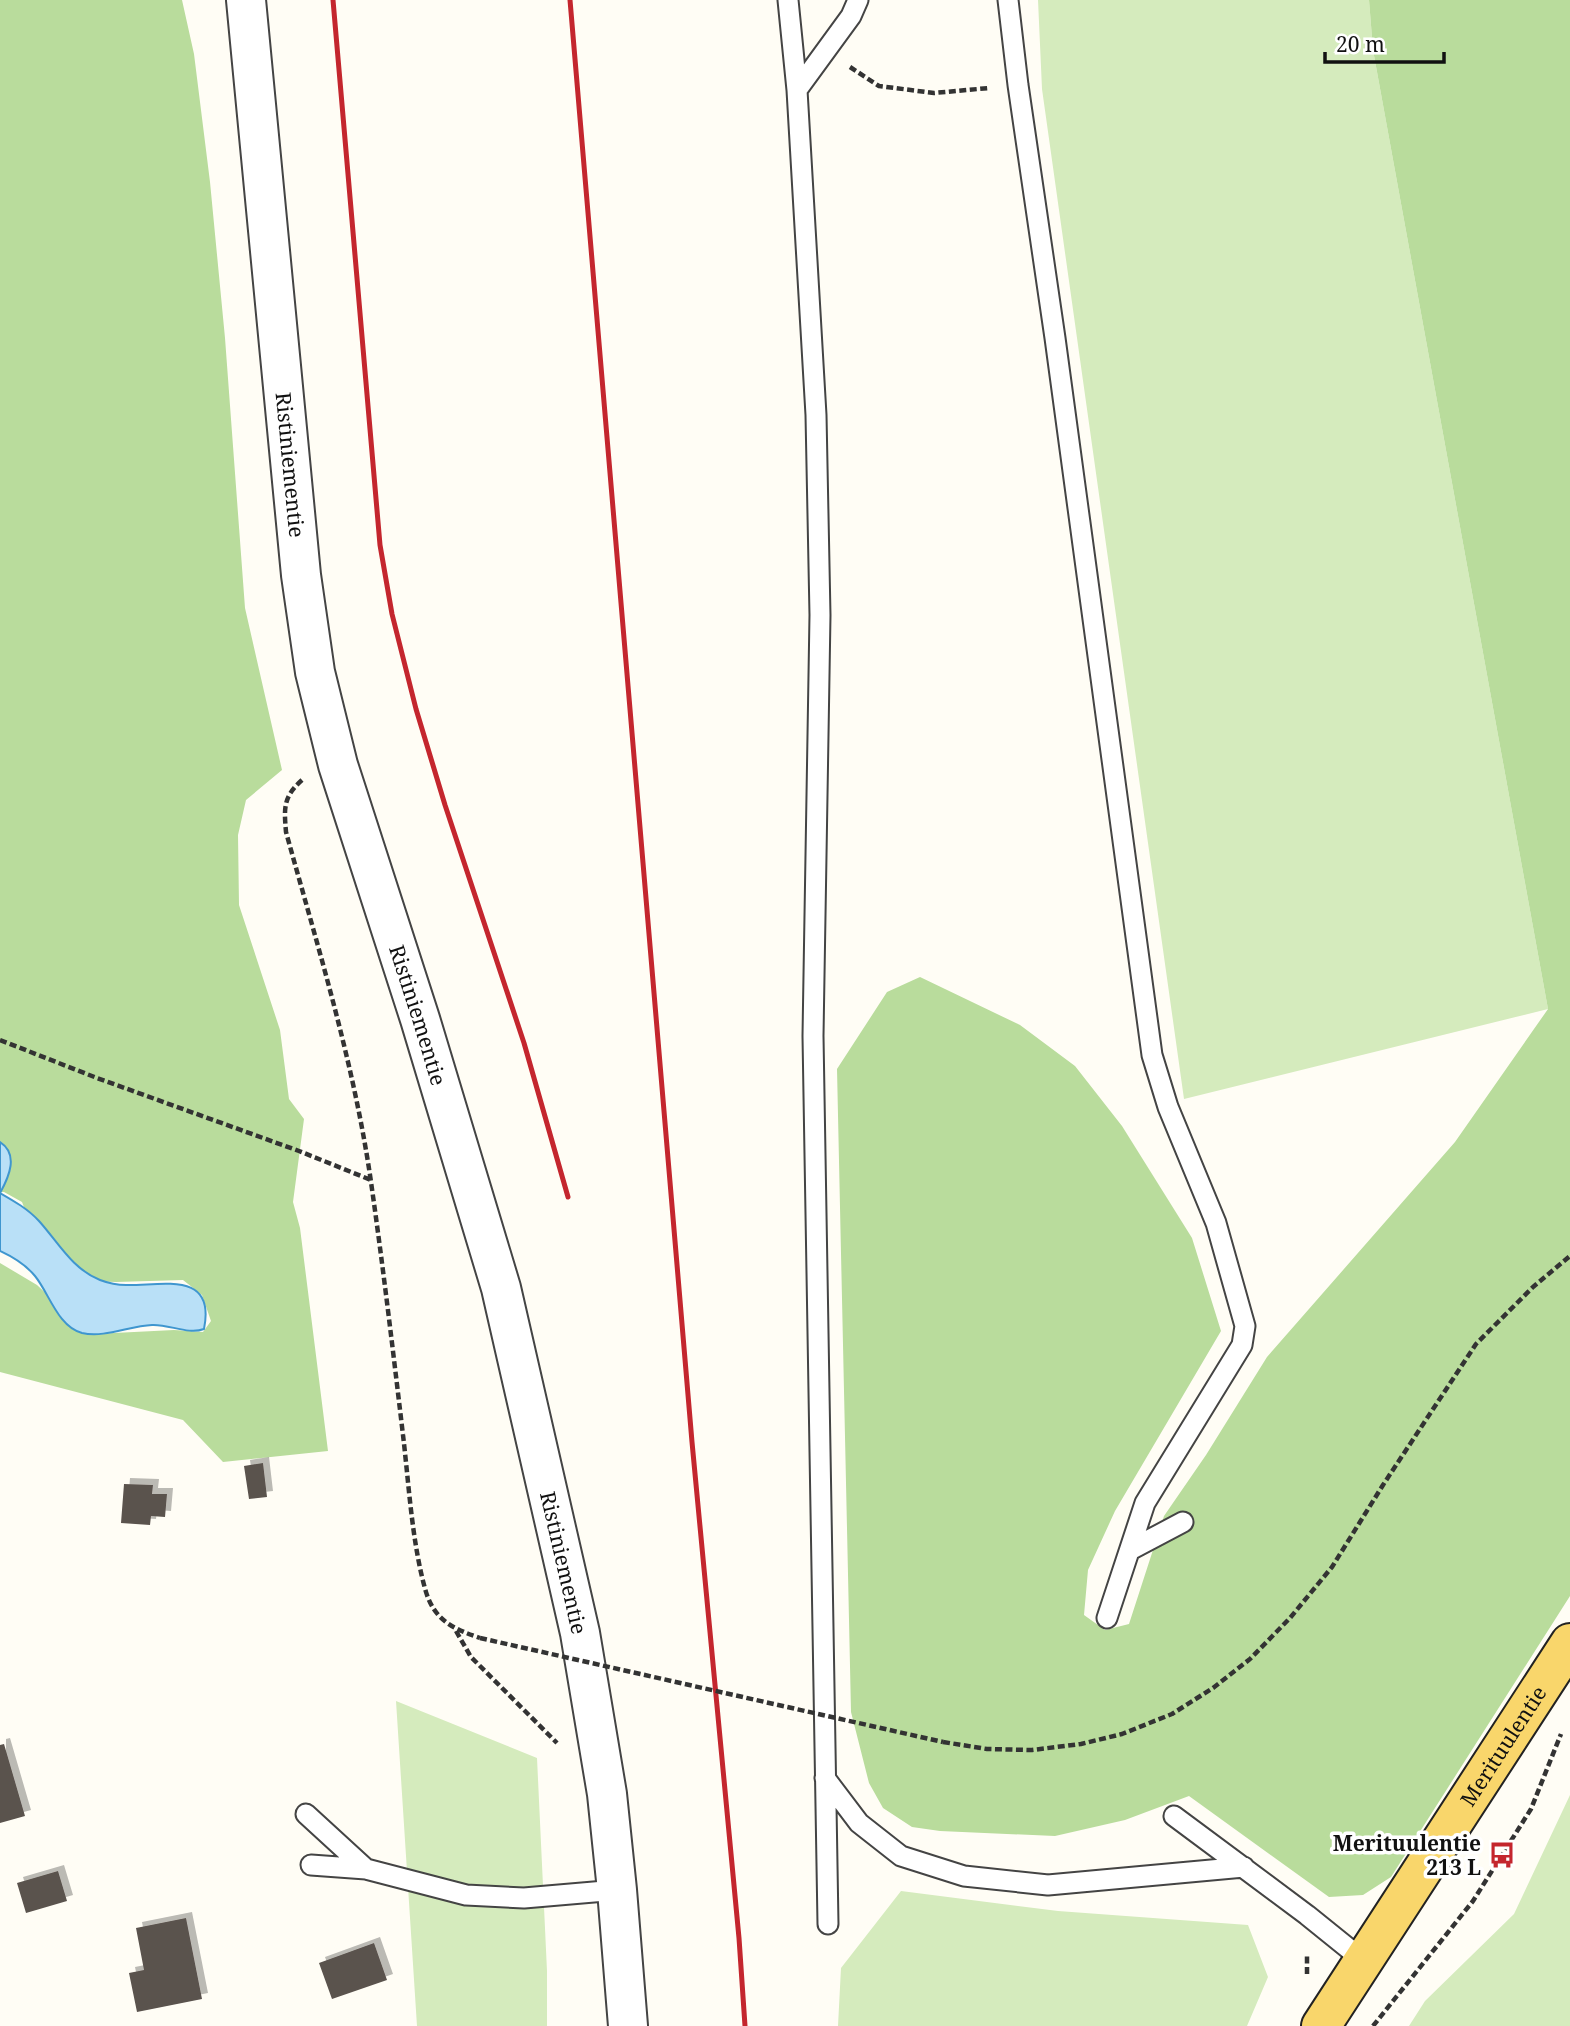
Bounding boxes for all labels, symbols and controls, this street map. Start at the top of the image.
scale bar [1325,21,1444,65]
text: 20 m [1336,30,1385,58]
street label: Ristiniementie [270,391,311,539]
street label: Ristiniementie [383,941,453,1089]
street label: Ristiniementie [534,1488,594,1637]
street label: Merituulentie [1454,1680,1553,1812]
place label: Merituulentie 213 L [1333,1829,1481,1881]
bus stop icon: Merituulentie 213 L [1487,1840,1517,1870]

